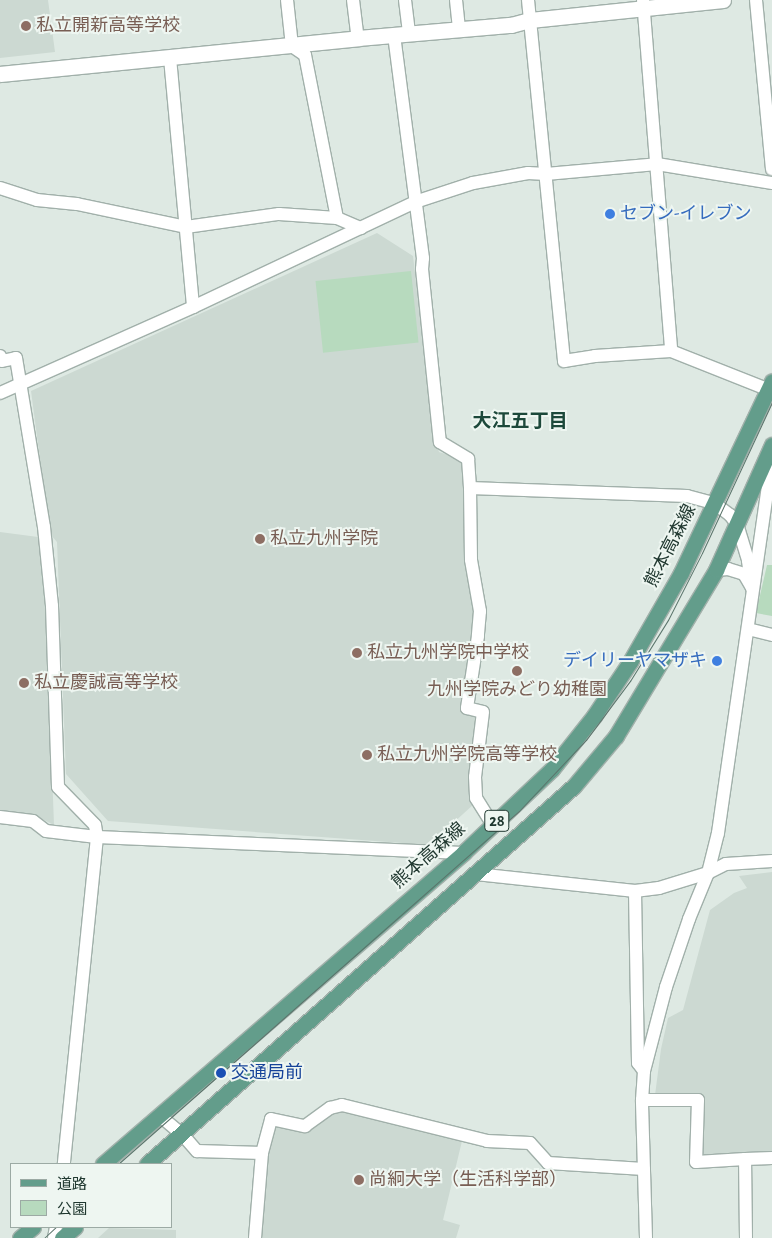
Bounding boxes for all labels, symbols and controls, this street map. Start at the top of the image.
place label: 私立開新高等学校 [36,15,180,37]
marker: 私立開新高等学校 [20,20,32,32]
place label: セブン-イレブン [620,203,752,225]
marker: セブン-イレブン [604,208,616,220]
district label: 大江五丁目 [473,411,567,433]
street label: 熊本高森線 [641,501,701,591]
place label: 私立九州学院 [270,528,378,550]
marker: 私立九州学院 [254,533,266,545]
place label: 私立九州学院中学校 [367,642,529,664]
marker: 私立九州学院中学校 [351,647,363,659]
place label: デイリーヤマザキ [563,650,707,672]
marker: デイリーヤマザキ [711,655,723,667]
marker: 九州学院みどり幼稚園 [511,665,523,677]
place label: 私立慶誠高等学校 [34,672,178,694]
marker: 私立慶誠高等学校 [18,677,30,689]
place label: 九州学院みどり幼稚園 [427,679,607,701]
place label: 私立九州学院高等学校 [377,744,557,766]
marker: 私立九州学院高等学校 [361,749,373,761]
road number: 28 [483,808,511,834]
street label: 熊本高森線 [388,818,470,894]
place label: 交通局前 [231,1062,303,1084]
marker: 交通局前 [215,1067,227,1079]
legend [10,1163,172,1228]
place label: 尚絅大学（生活科学部） [369,1169,567,1191]
marker: 尚絅大学（生活科学部） [353,1174,365,1186]
text: 道路 [57,1177,87,1192]
text: 公園 [57,1202,87,1217]

